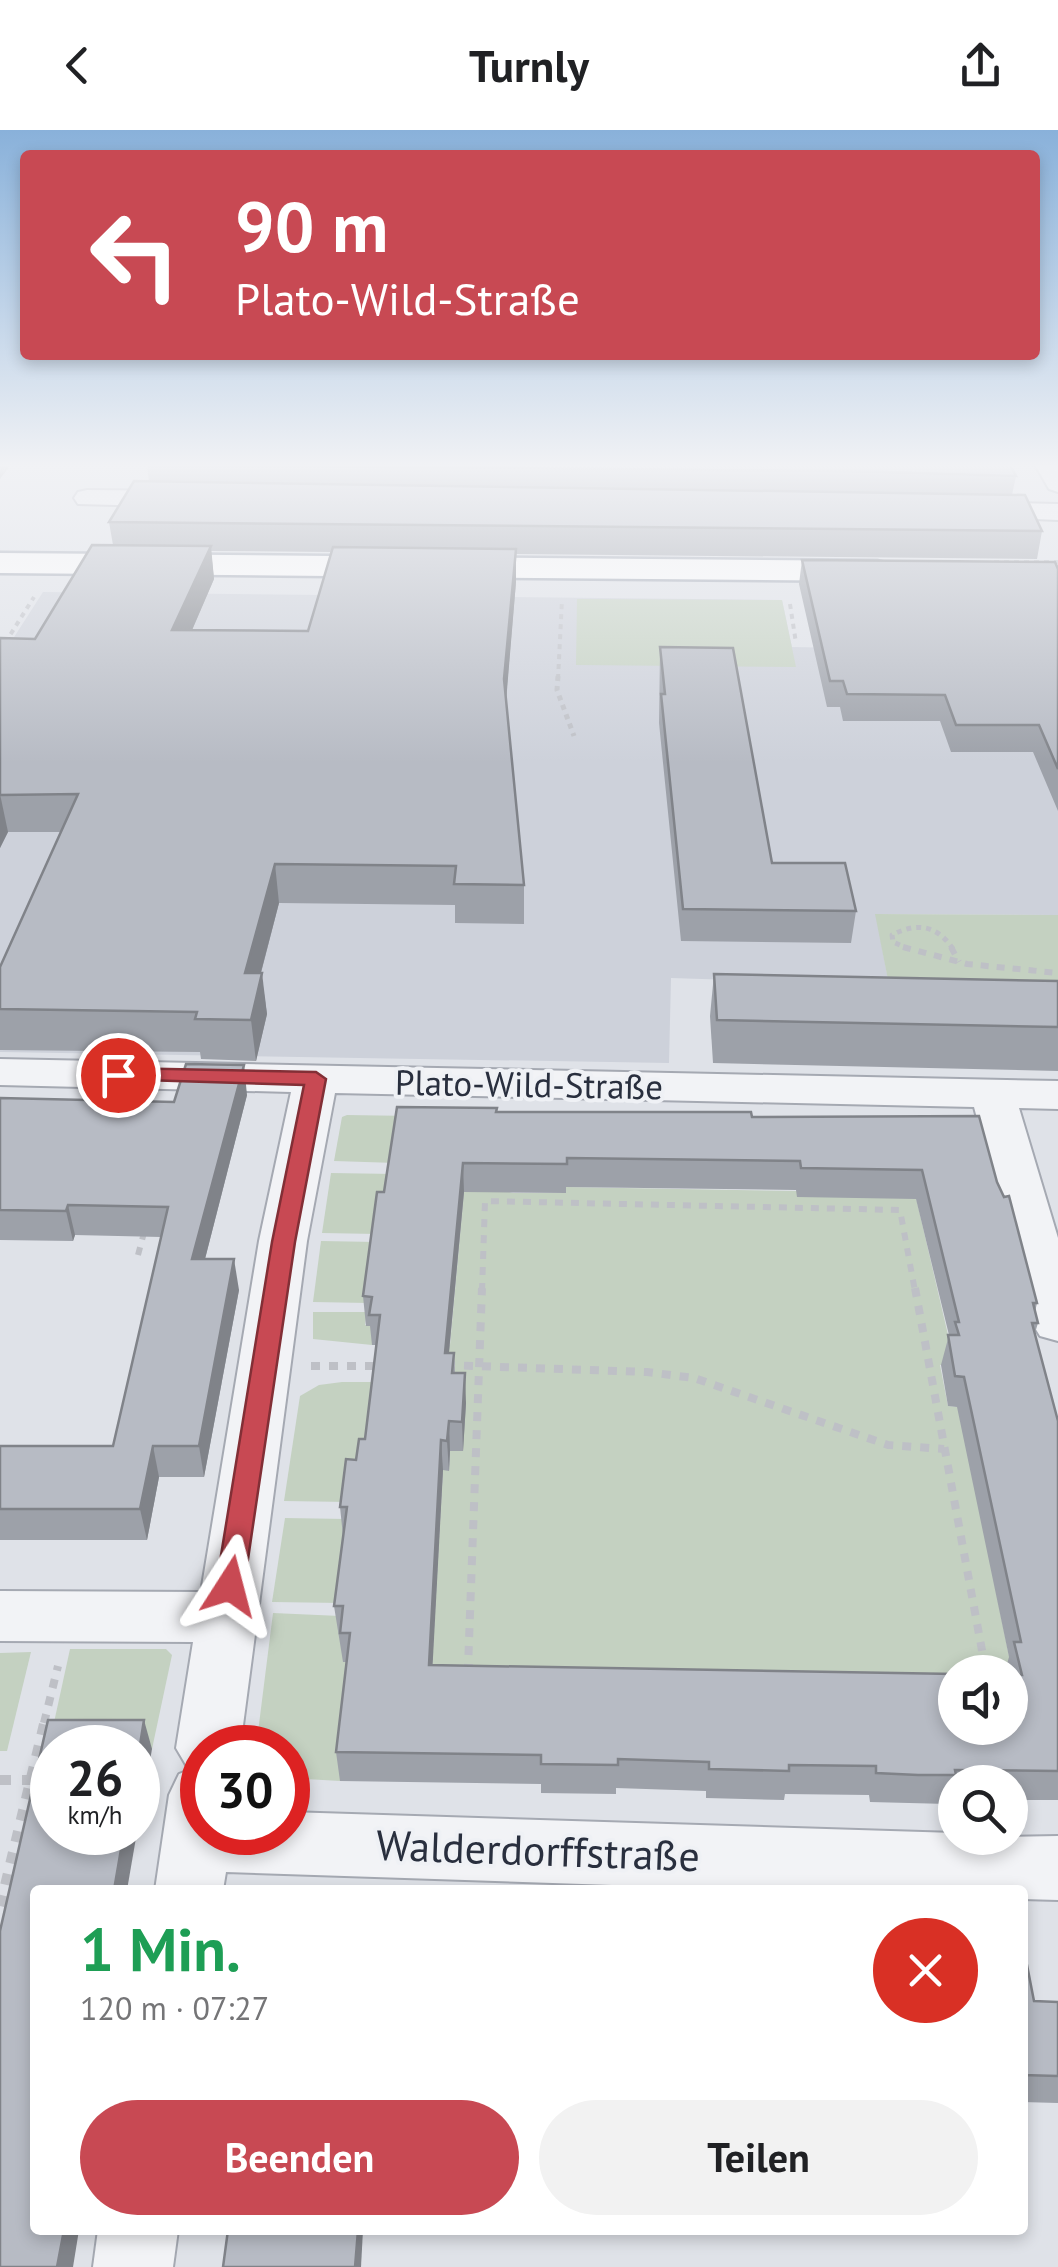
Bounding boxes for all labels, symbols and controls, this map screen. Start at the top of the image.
text: Turnly [469,36,589,94]
icon: back [50,38,105,93]
icon: share [953,38,1008,93]
text: 90 m [235,181,388,271]
icon: left [70,190,200,320]
text: Plato-Wild-Straße [235,269,580,327]
pin [76,1033,161,1118]
icon: arrive [91,1048,146,1103]
street label: Plato-Wild-Straße [395,1059,663,1109]
position arrow [178,1534,282,1638]
map controls [938,1655,1028,1855]
button: sound [938,1655,1028,1745]
speed limit sign: 30 [180,1725,310,1855]
text: 26 [67,1745,123,1810]
button: search [938,1765,1028,1855]
text: km/h [68,1799,122,1831]
street label: Walderdorffstraße [375,1817,701,1883]
text: 1 Min. [80,1910,241,1988]
button: close [873,1918,978,2023]
text: 120 m · 07:27 [80,1987,269,2029]
button: Beenden [80,2100,519,2215]
button: Teilen [539,2100,978,2215]

